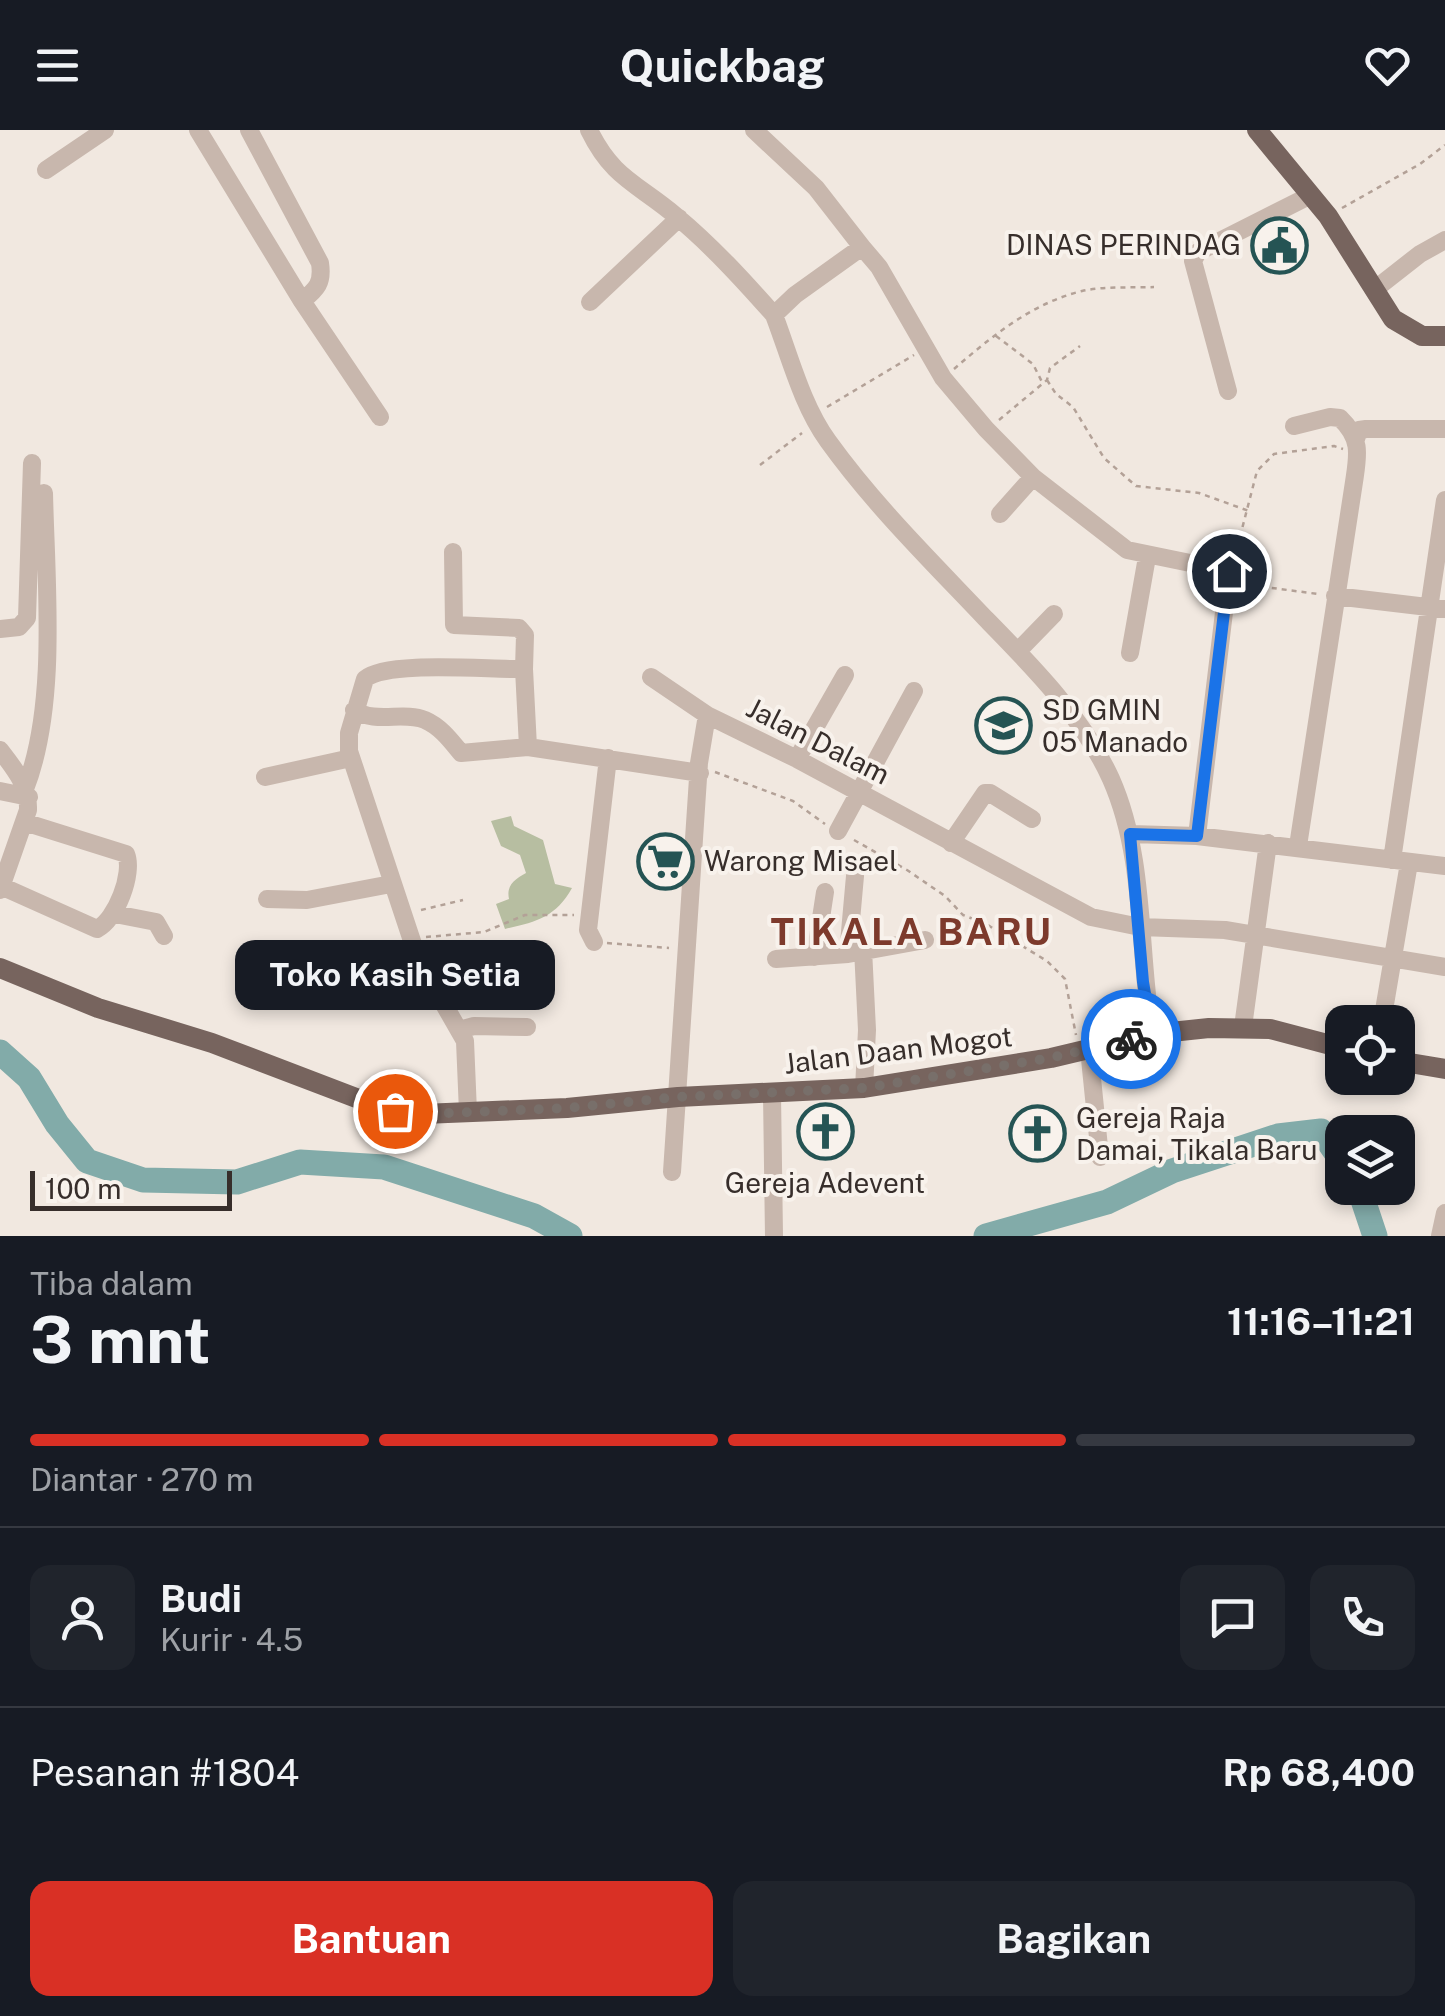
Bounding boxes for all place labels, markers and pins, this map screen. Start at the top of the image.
public building icon: DINAS PERINDAG [1250,215,1310,275]
place label: DINAS PERINDAG [1006,228,1241,261]
pin [1187,529,1272,614]
place label: SD GMIN 05 Manado [1042,693,1188,758]
school or university icon: SD GMIN 05 Manado [973,696,1033,756]
supermarket icon: Warong Misael [635,831,695,891]
place label: Warong Misael [704,844,898,877]
callout: Toko Kasih Setia [235,941,555,1011]
pin [353,1069,438,1154]
place label: Gereja Raja Damai, Tikala Baru [1076,1101,1318,1166]
church icon: Gereja Adevent [795,1102,855,1162]
church icon: Gereja Raja Damai, Tikala Baru [1007,1104,1067,1164]
place label: Gereja Adevent [725,1166,925,1199]

